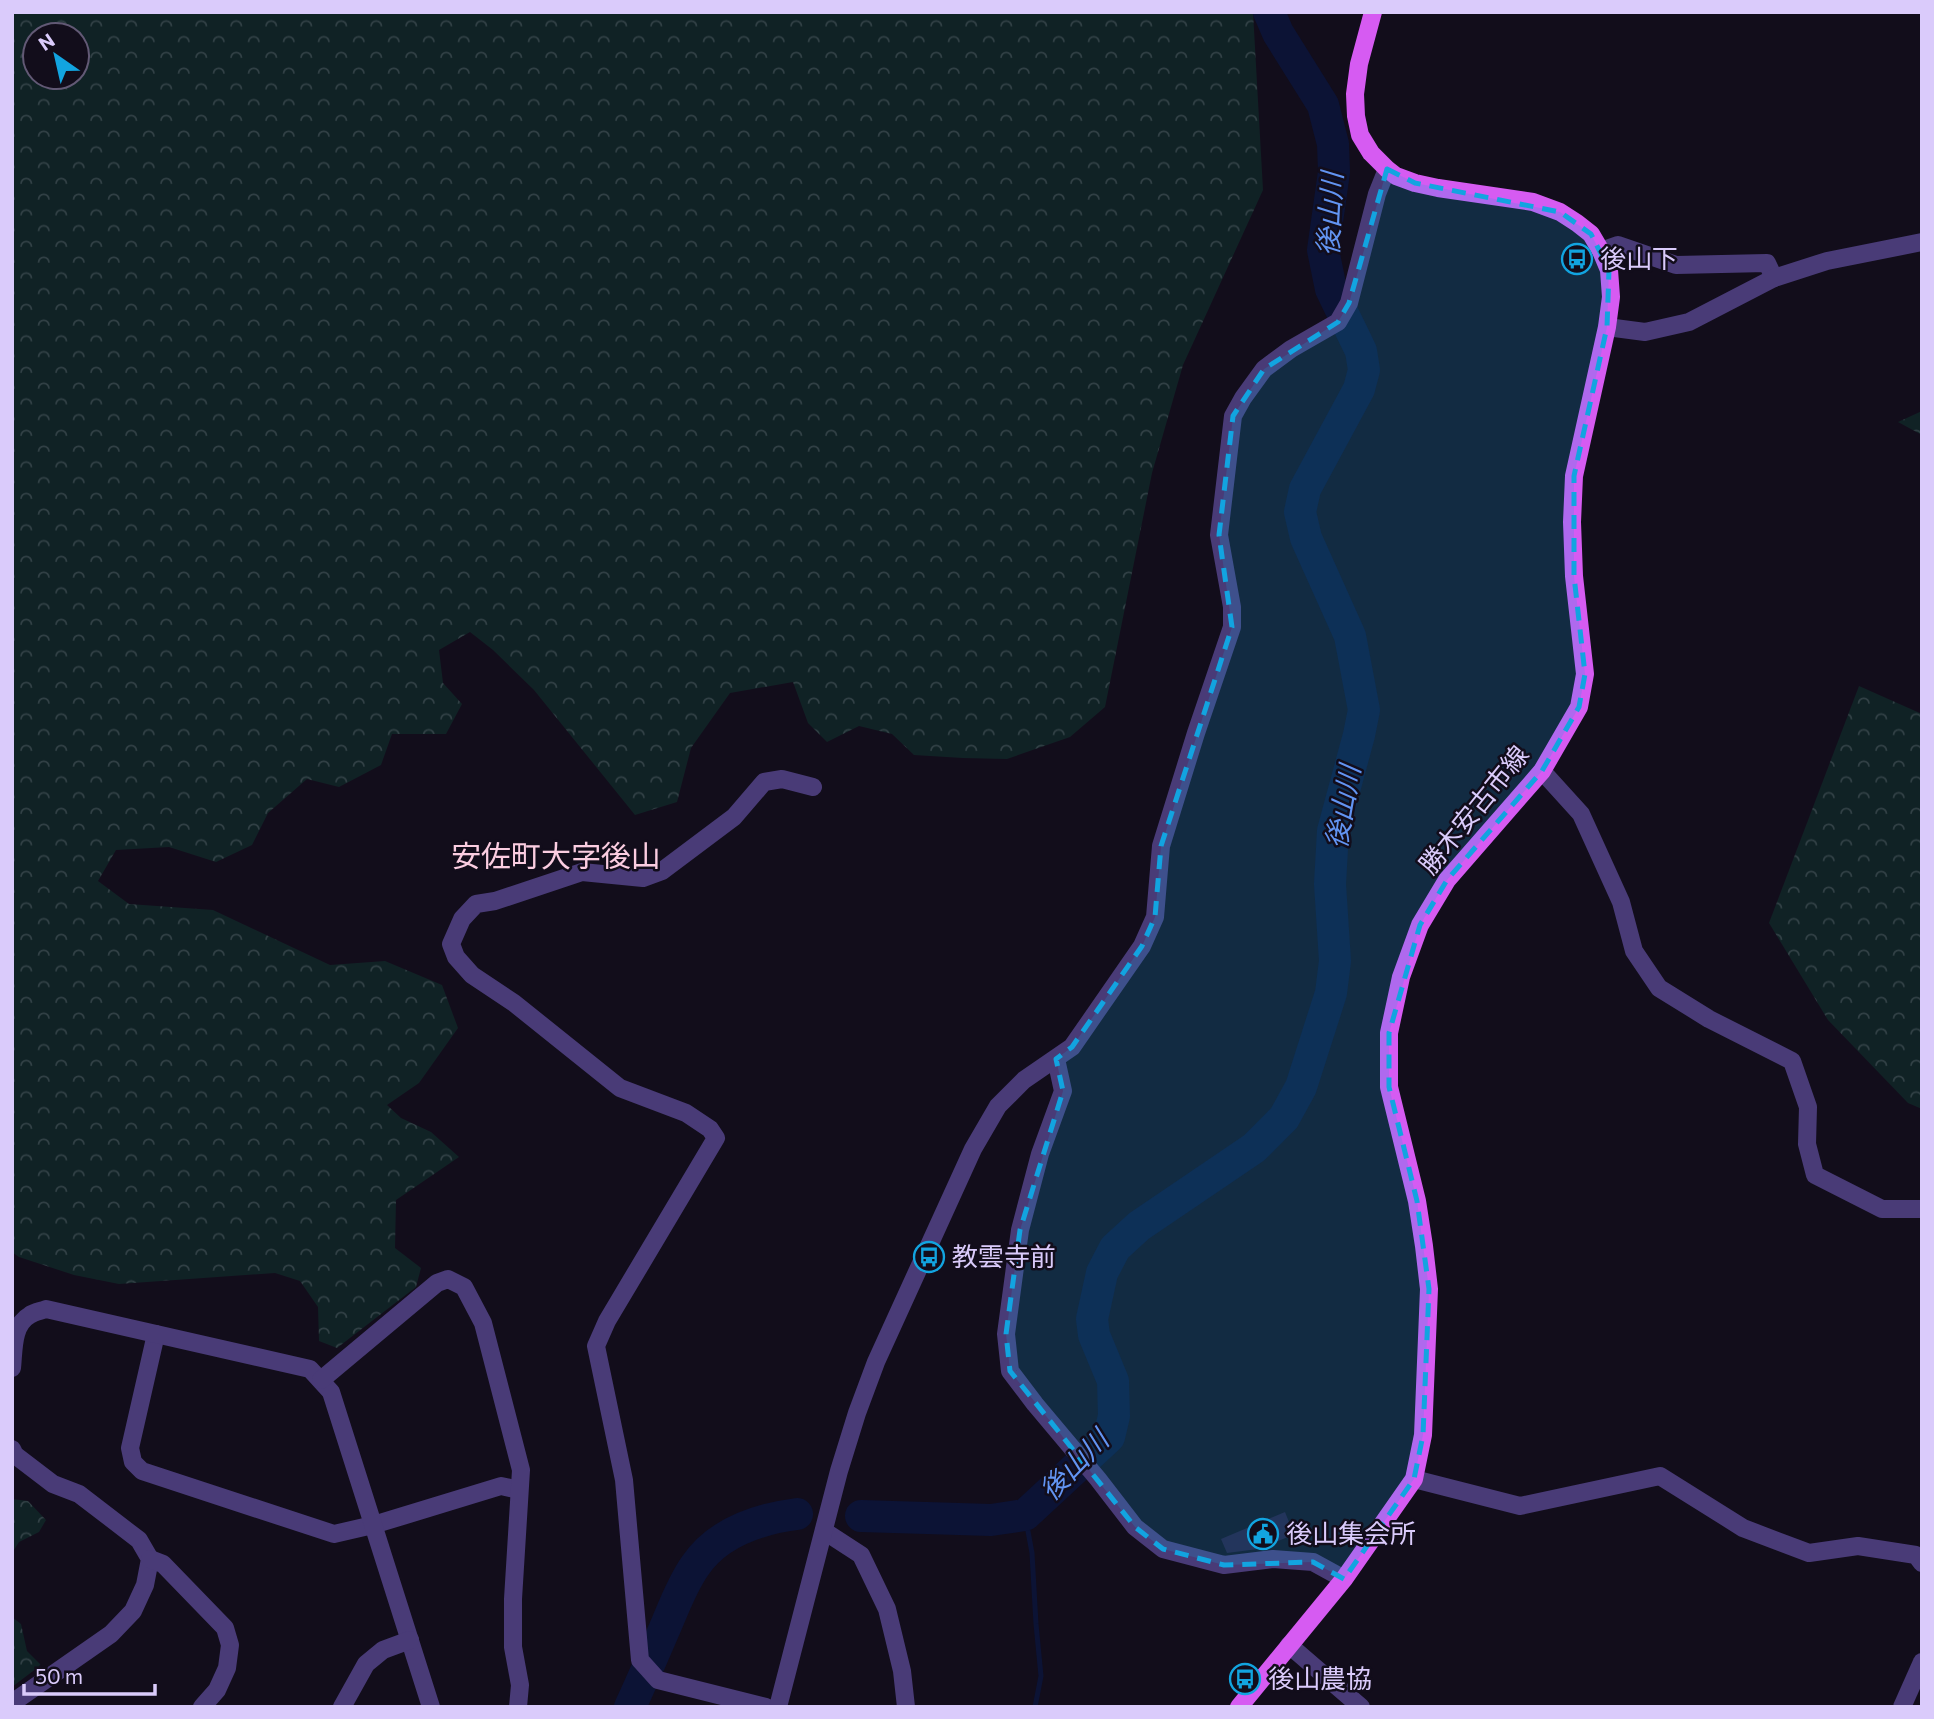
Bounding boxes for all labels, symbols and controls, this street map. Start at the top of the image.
north arrow [21,21,91,91]
text: N [34,28,59,55]
water label: 後山川 [1310,168,1348,257]
bus stop icon: 後山下 [1560,242,1594,276]
place label: 後山下 [1600,242,1678,273]
street label: 勝木安古市線 [1412,739,1534,879]
water label: 後山川 [1318,760,1367,851]
district label: 安佐町大字後山 [451,836,661,873]
bus stop icon: 教雲寺前 [912,1240,946,1274]
place label: 教雲寺前 [952,1240,1056,1271]
water label: 後山川 [1032,1420,1117,1506]
public building icon: 後山集会所 [1246,1517,1280,1551]
place label: 後山集会所 [1286,1517,1416,1548]
scale bar [24,1652,156,1696]
bus stop icon: 後山農協 [1228,1662,1262,1696]
place label: 後山農協 [1268,1662,1372,1693]
text: 50 m [35,1663,83,1688]

